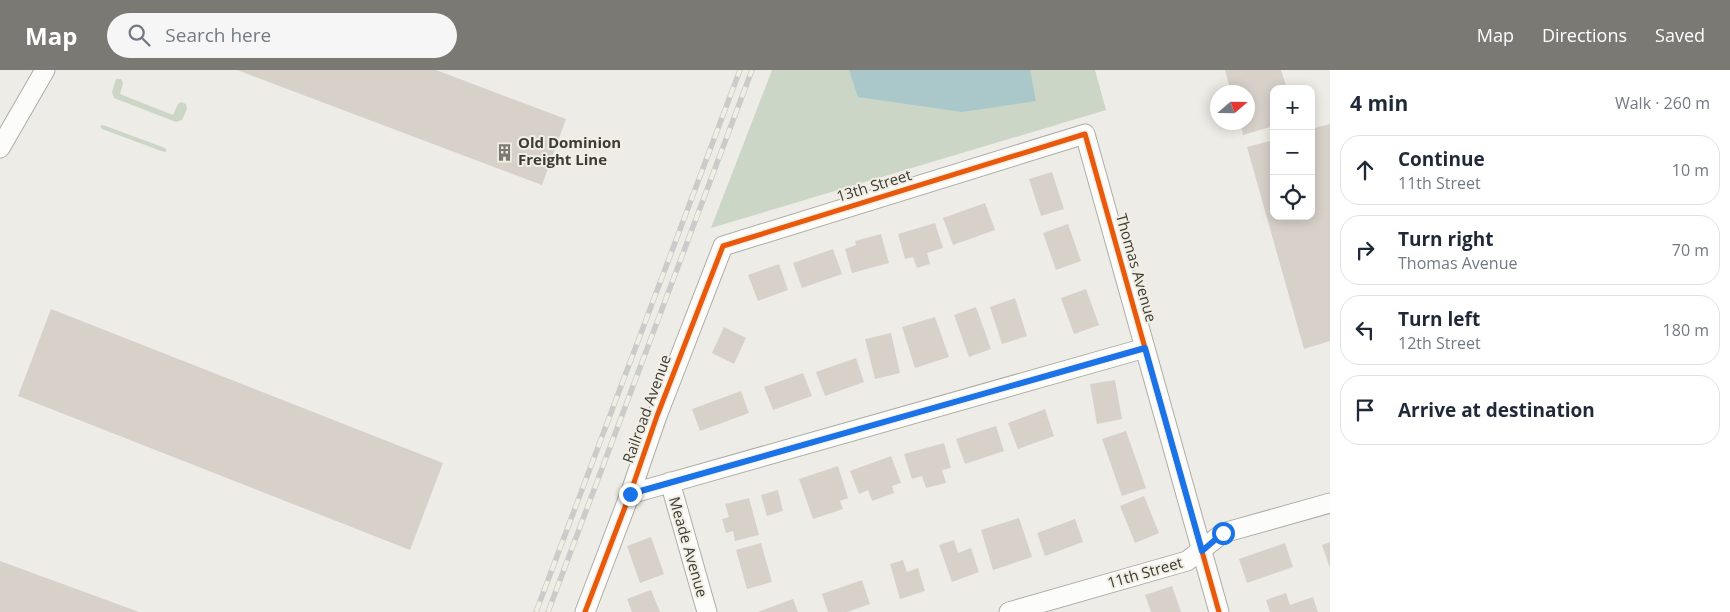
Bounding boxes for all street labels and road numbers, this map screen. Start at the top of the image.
street label: 13th Street [834,164,914,206]
street label: Thomas Avenue [1112,211,1162,324]
street label: Railroad Avenue [617,352,675,466]
street label: Meade Avenue [665,494,713,599]
street label: 11th Street [1105,552,1185,592]

